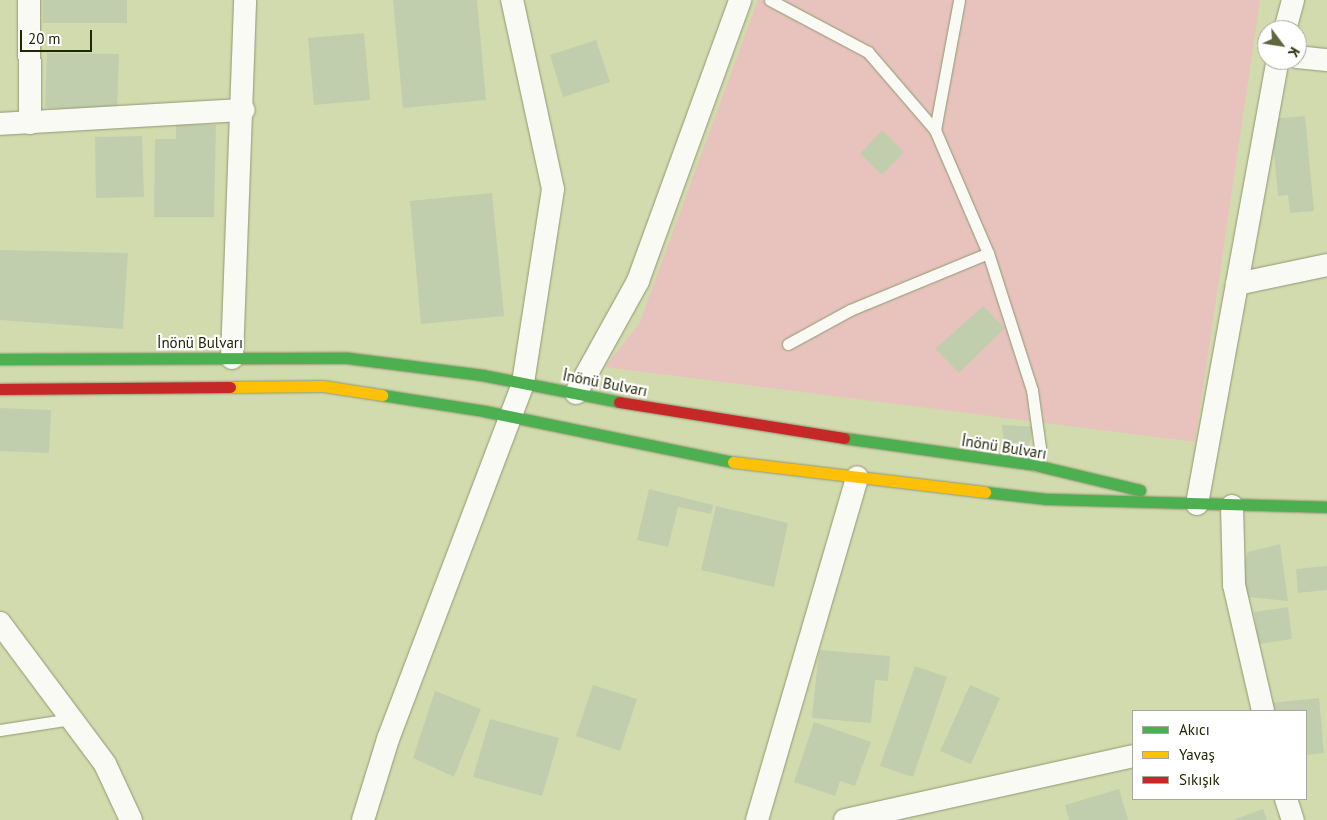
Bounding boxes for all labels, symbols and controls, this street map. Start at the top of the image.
scale bar [22,20,95,52]
north arrow [1257,20,1307,70]
text: 20 m [28,29,61,48]
text: K [1284,44,1304,61]
street label: İnönü Bulvarı [157,334,243,352]
street label: İnönü Bulvarı [561,366,649,400]
street label: İnönü Bulvarı [960,431,1048,463]
legend [1132,710,1307,800]
text: Akıcı [1179,720,1210,739]
text: Yavaş [1179,745,1215,764]
text: Sıkışık [1179,770,1220,789]

